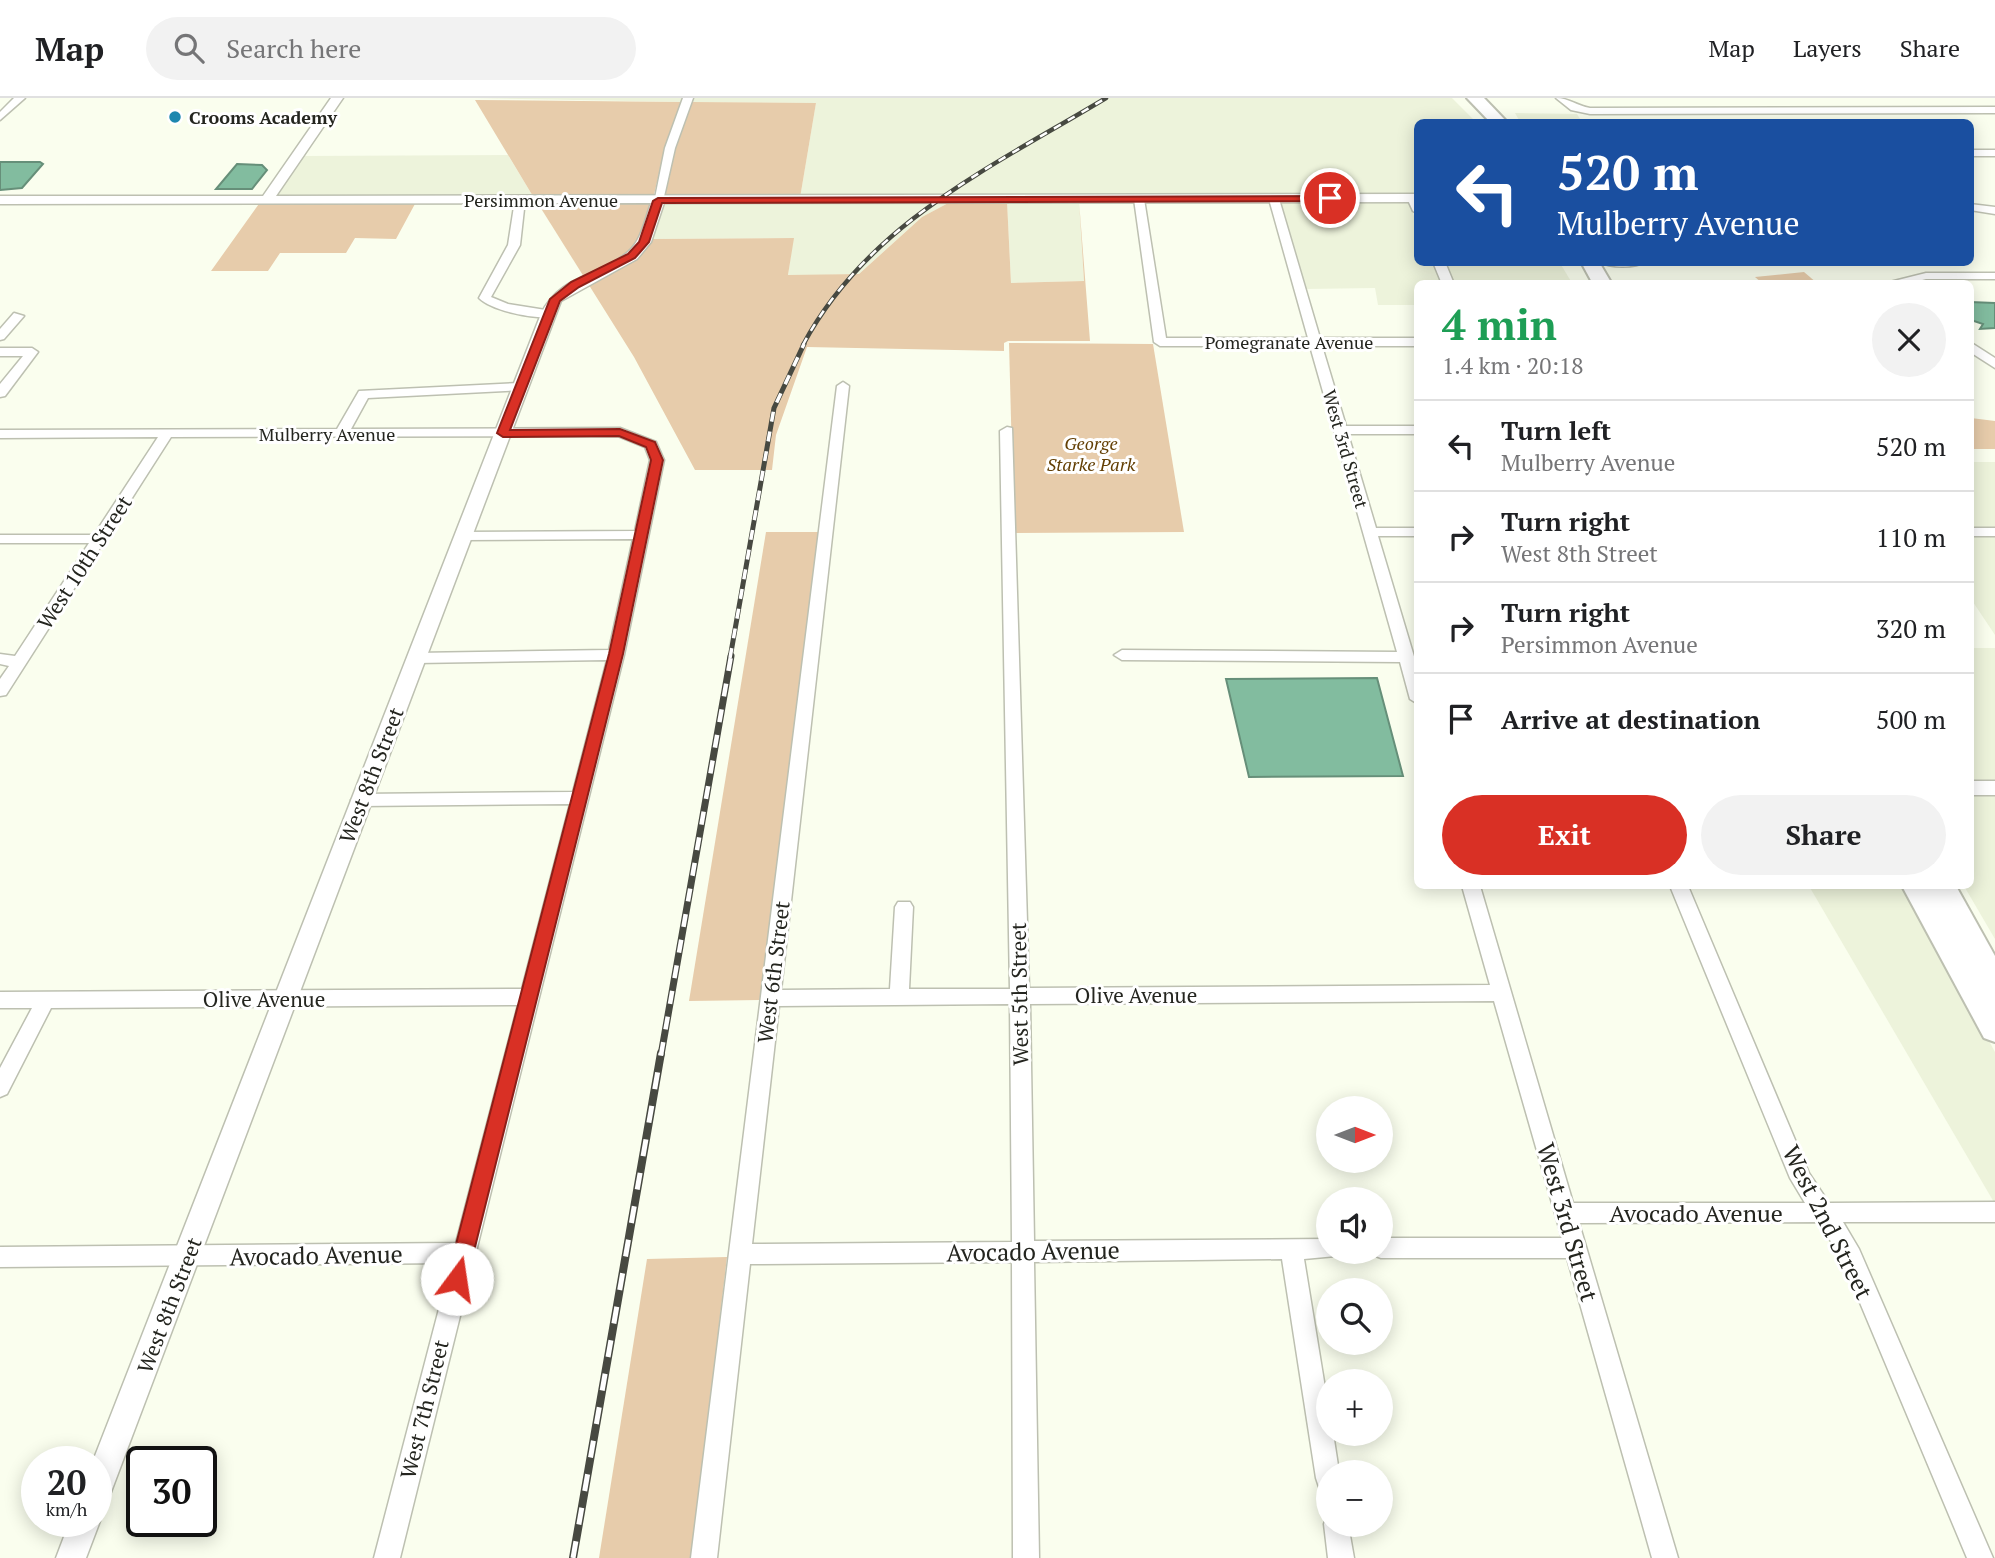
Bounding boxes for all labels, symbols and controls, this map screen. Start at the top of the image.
search box [146,17,636,80]
text: Map [35,27,104,70]
icon: search [170,29,208,67]
text: Search here [226,31,361,65]
text: Map [1708,32,1755,64]
text: Layers [1793,32,1862,64]
text: Share [1900,32,1960,64]
place label: Crooms Academy [189,105,338,129]
marker: Crooms Academy [167,109,183,125]
text: 520 m [1557,139,1699,204]
icon: left [1442,147,1533,238]
pin [1300,168,1360,228]
icon: arrive [1311,179,1349,217]
street label: Persimmon Avenue [464,188,618,212]
text: Mulberry Avenue [1557,202,1800,244]
text: 4 min [1442,296,1557,352]
button: close [1872,303,1946,377]
street label: Pomegranate Avenue [1205,330,1373,354]
text: 1.4 km · 20:18 [1442,350,1584,381]
street label: West 3rd Street [1318,387,1374,511]
text: Turn left [1501,413,1611,447]
street label: Mulberry Avenue [259,422,395,446]
icon: left [1442,427,1480,465]
text: 520 m [1876,429,1946,463]
park label: George Starke Park [1047,431,1136,476]
text: Mulberry Avenue [1501,447,1675,478]
street label: West 10th Street [30,489,138,634]
text: Turn right [1501,504,1630,538]
icon: right [1442,518,1480,556]
text: 110 m [1876,520,1946,554]
text: West 8th Street [1501,538,1658,569]
text: Turn right [1501,595,1630,629]
icon: right [1442,609,1480,647]
text: 320 m [1876,611,1946,645]
text: Persimmon Avenue [1501,629,1698,660]
icon: arrive [1442,700,1480,738]
text: Arrive at destination [1501,702,1760,736]
text: 500 m [1876,702,1946,736]
street label: West 8th Street [332,703,410,847]
button: Exit [1442,795,1687,875]
button: Share [1701,795,1946,875]
street label: West 6th Street [750,899,796,1045]
street label: West 5th Street [1004,922,1034,1066]
street label: Olive Avenue [1075,981,1197,1009]
street label: Olive Avenue [203,985,325,1013]
north arrow [1316,1096,1393,1172]
map controls [1316,1096,1393,1537]
street label: West 3rd Street [1530,1139,1606,1305]
street label: West 2nd Street [1776,1140,1880,1304]
button: sound [1316,1187,1393,1264]
street label: Avocado Avenue [1609,1197,1783,1229]
street label: West 8th Street [130,1233,208,1377]
street label: Avocado Avenue [946,1233,1120,1269]
street label: Avocado Avenue [229,1237,403,1273]
position arrow [420,1242,494,1316]
button: search [1316,1278,1393,1355]
street label: West 7th Street [393,1336,455,1481]
button: + [1316,1369,1393,1446]
speed limit sign: 30 [126,1446,217,1537]
text: 20 [47,1459,86,1505]
button: − [1316,1460,1393,1537]
text: km/h [46,1497,87,1521]

